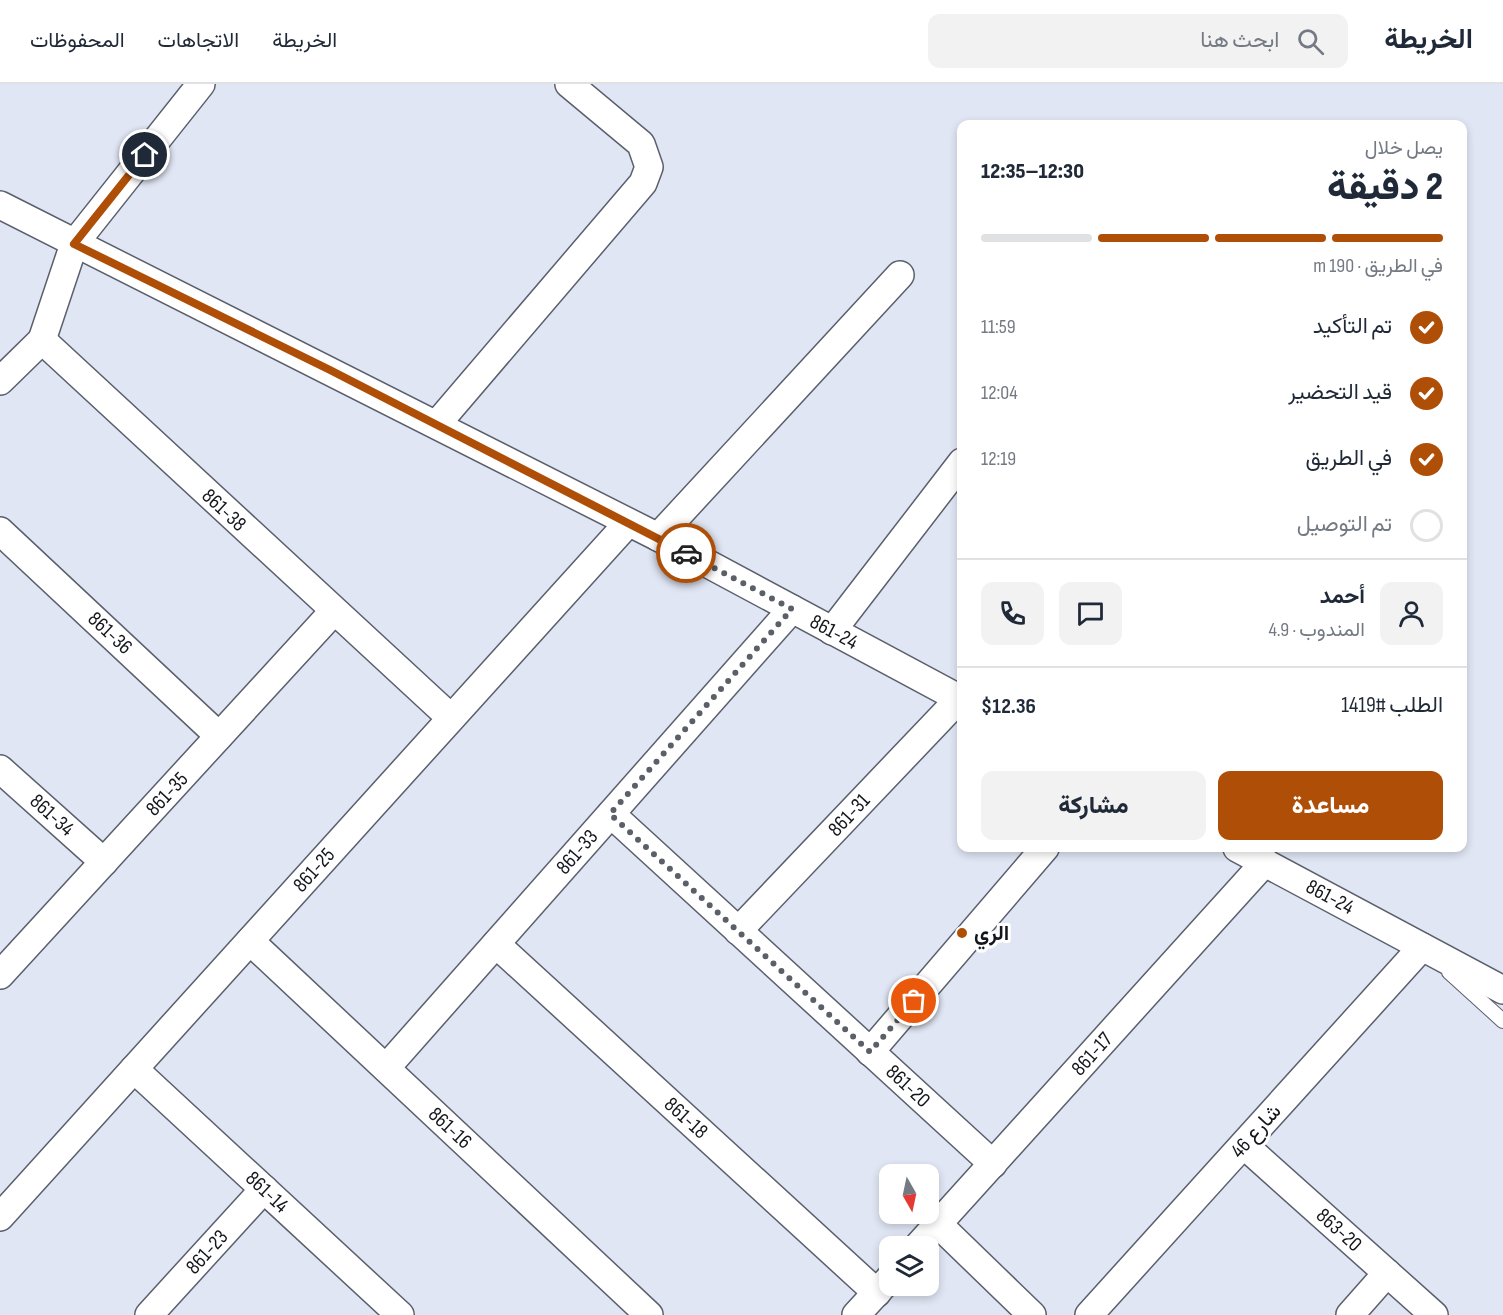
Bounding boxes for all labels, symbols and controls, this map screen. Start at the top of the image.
search box [928,14,1348,68]
text: الخريطة [1384,23,1473,56]
icon: search [1294,25,1327,58]
text: ابحث هنا [1200,27,1279,54]
text: المحفوظات [30,28,125,53]
text: الاتجاهات [158,28,239,53]
text: الخريطة [272,28,337,53]
pin [119,129,170,180]
text: يصل خلال [1365,136,1443,160]
icon: home [128,138,161,171]
text: 12:30–12:35 [981,158,1084,185]
text: 2 دقيقة [1327,164,1443,211]
text: في الطريق · 190 m [1313,254,1443,278]
icon: check [1410,311,1443,344]
text: تم التأكيد [1313,313,1392,340]
text: 11:59 [981,315,1016,339]
icon: check [1410,377,1443,410]
text: قيد التحضير [1288,379,1392,406]
text: 12:04 [981,381,1018,405]
icon: check [1410,443,1443,476]
text: في الطريق [1306,445,1392,472]
text: 12:19 [981,447,1016,471]
street label: 861-38 [197,483,251,537]
text: تم التوصيل [1297,511,1392,538]
courier [656,523,716,583]
icon: car [670,537,703,570]
button: phone [981,582,1044,645]
button: chat [1059,582,1122,645]
button: person [1380,582,1443,645]
text: أحمد [1320,583,1365,610]
street label: 861-36 [83,606,137,660]
street label: 861-24 [806,609,862,655]
text: المندوب · 4.9 [1268,618,1365,642]
text: الطلب #1419 [1341,692,1443,719]
text: $12.36 [981,693,1036,720]
street label: 861-35 [141,767,193,821]
button: مشاركة [981,771,1206,840]
button: مساعدة [1218,771,1443,840]
street label: 861-31 [823,788,876,842]
street label: 861-34 [25,789,80,842]
street label: 861-33 [551,825,603,879]
street label: 861-25 [288,843,340,897]
street label: 861-24 [1302,874,1358,920]
place label: الري [974,921,1009,950]
marker: الري [955,926,969,940]
pin [888,975,939,1026]
icon: bag [897,984,930,1017]
street label: 861-17 [1066,1027,1118,1081]
street label: 861-20 [881,1059,935,1113]
street label: 861-18 [659,1092,713,1144]
street label: شارع 46 [1225,1099,1287,1164]
street label: 861-16 [423,1102,477,1154]
north arrow [879,1164,939,1224]
map controls [879,1164,939,1296]
street label: 861-14 [240,1166,294,1218]
street label: 863-20 [1311,1203,1367,1257]
street label: 861-23 [181,1225,233,1279]
button: layers [879,1236,939,1296]

